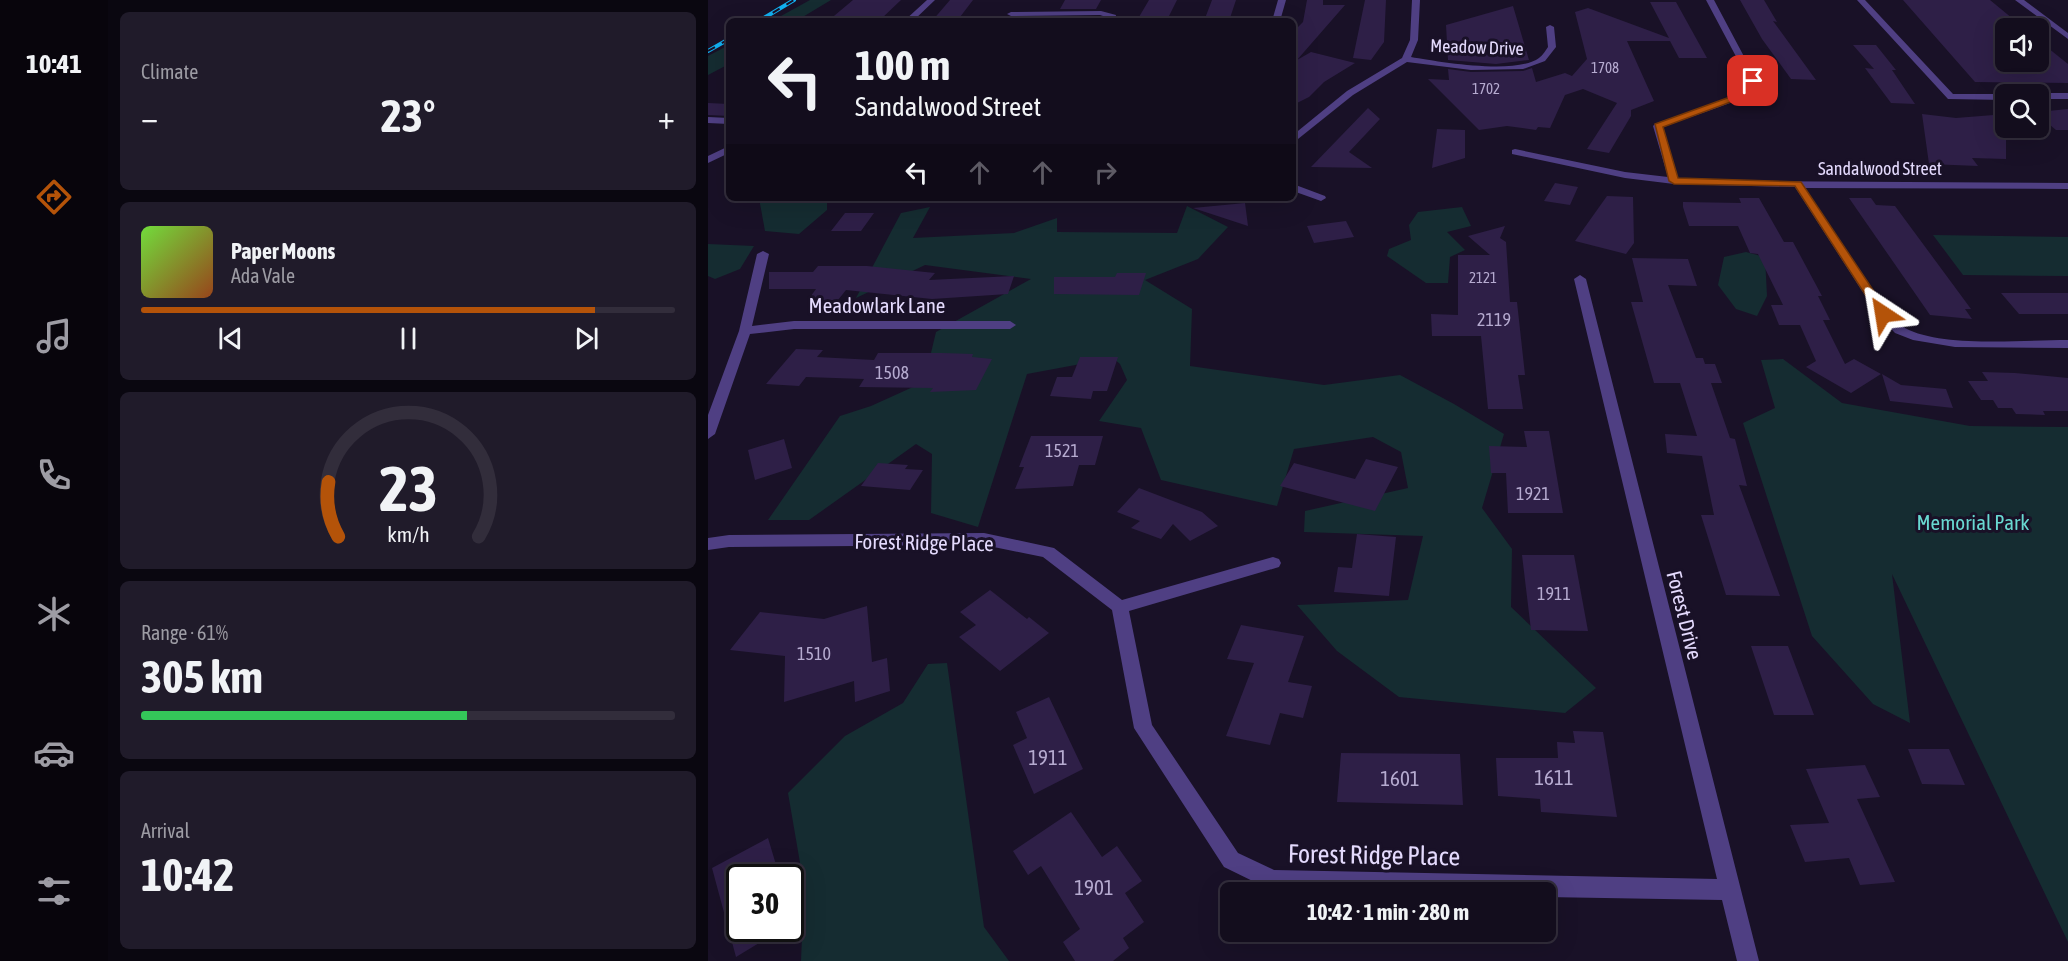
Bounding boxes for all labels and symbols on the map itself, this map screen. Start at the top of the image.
street label: Meadow Drive [1430,35,1524,59]
pin [1727,55,1778,106]
house number: 1708 [1591,59,1619,76]
house number: 1702 [1472,80,1500,97]
street label: Sandalwood Street [1818,158,1942,179]
house number: 2121 [1469,269,1497,286]
position arrow [1851,282,1915,346]
street label: Meadowlark Lane [809,293,945,317]
house number: 2119 [1477,309,1511,330]
house number: 1508 [875,362,909,383]
house number: 1521 [1045,440,1079,461]
house number: 1921 [1516,483,1550,504]
park label: Memorial Park [1917,510,2029,534]
street label: Forest Ridge Place [854,529,994,555]
street label: Forest Drive [1662,568,1708,662]
house number: 1911 [1537,583,1571,604]
house number: 1510 [797,643,831,664]
house number: 1911 [1028,745,1068,769]
house number: 1611 [1534,765,1574,789]
house number: 1601 [1380,766,1420,790]
street label: Forest Ridge Place [1288,838,1460,872]
speed limit sign: 30 [726,864,804,942]
house number: 1901 [1074,875,1114,899]

